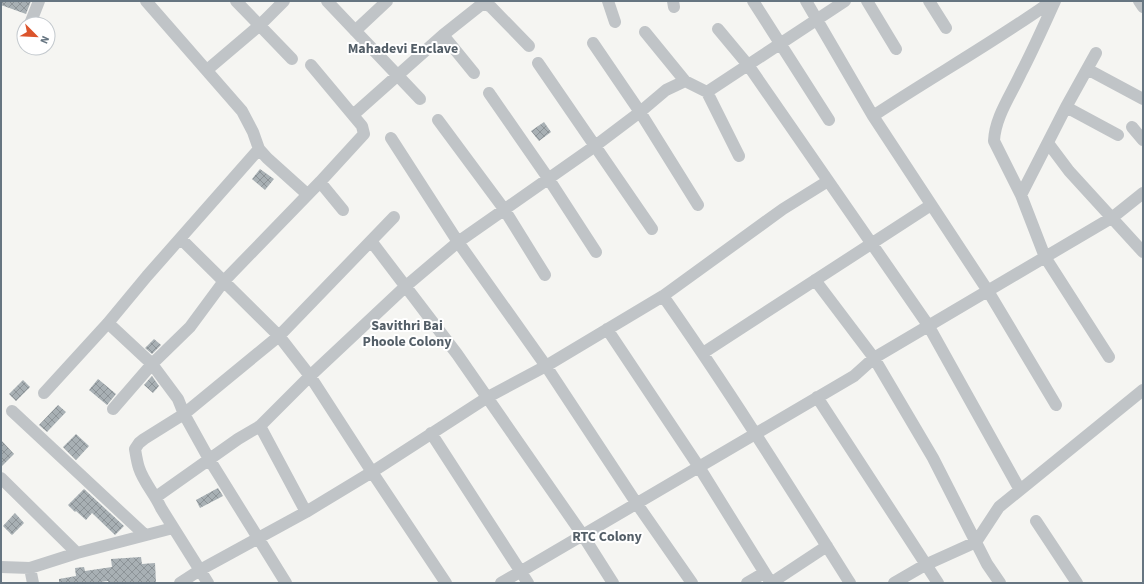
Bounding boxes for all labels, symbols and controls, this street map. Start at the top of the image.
north arrow [16,16,56,56]
text: N [36,33,53,46]
district label: Mahadevi Enclave [348,39,458,59]
district label: Savithri Bai Phoole Colony [363,316,452,352]
district label: RTC Colony [572,527,643,547]

